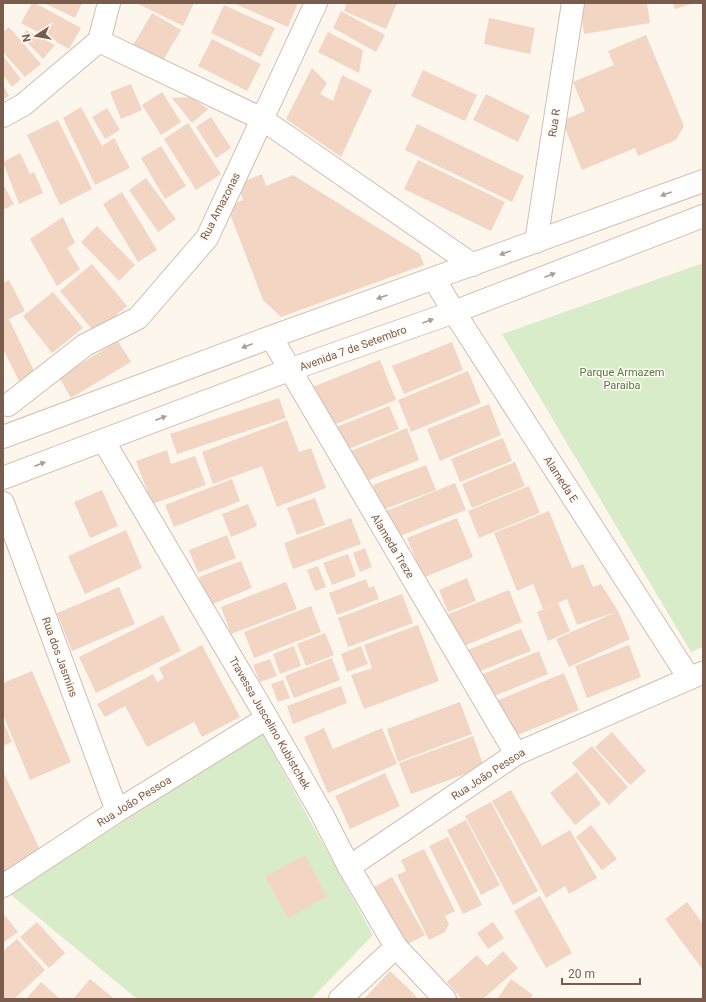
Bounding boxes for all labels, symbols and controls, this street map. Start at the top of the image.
north arrow [16,16,56,56]
text: N [19,33,34,43]
street label: Rua R [546,108,563,138]
street label: Rua Amazonas [198,170,243,242]
one-way arrow [660,192,672,198]
one-way arrow [498,251,510,257]
one-way arrow [544,272,556,278]
one-way arrow [376,295,388,301]
one-way arrow [423,318,435,324]
street label: Avenida 7 de Setembro [298,323,408,374]
one-way arrow [241,344,253,350]
park label: Parque Armazem Paraiba [580,366,664,392]
one-way arrow [156,415,168,421]
street label: Alameda E [541,454,580,505]
one-way arrow [34,461,46,467]
street label: Alameda Treze [368,512,417,581]
street label: Rua dos Jasmins [39,615,80,699]
street label: Travessa Juscelino Kubistchek [226,655,313,792]
street label: Rua João Pessoa [449,746,528,803]
street label: Rua João Pessoa [95,773,174,830]
scale bar [562,960,640,986]
text: 20 m [568,967,595,981]

